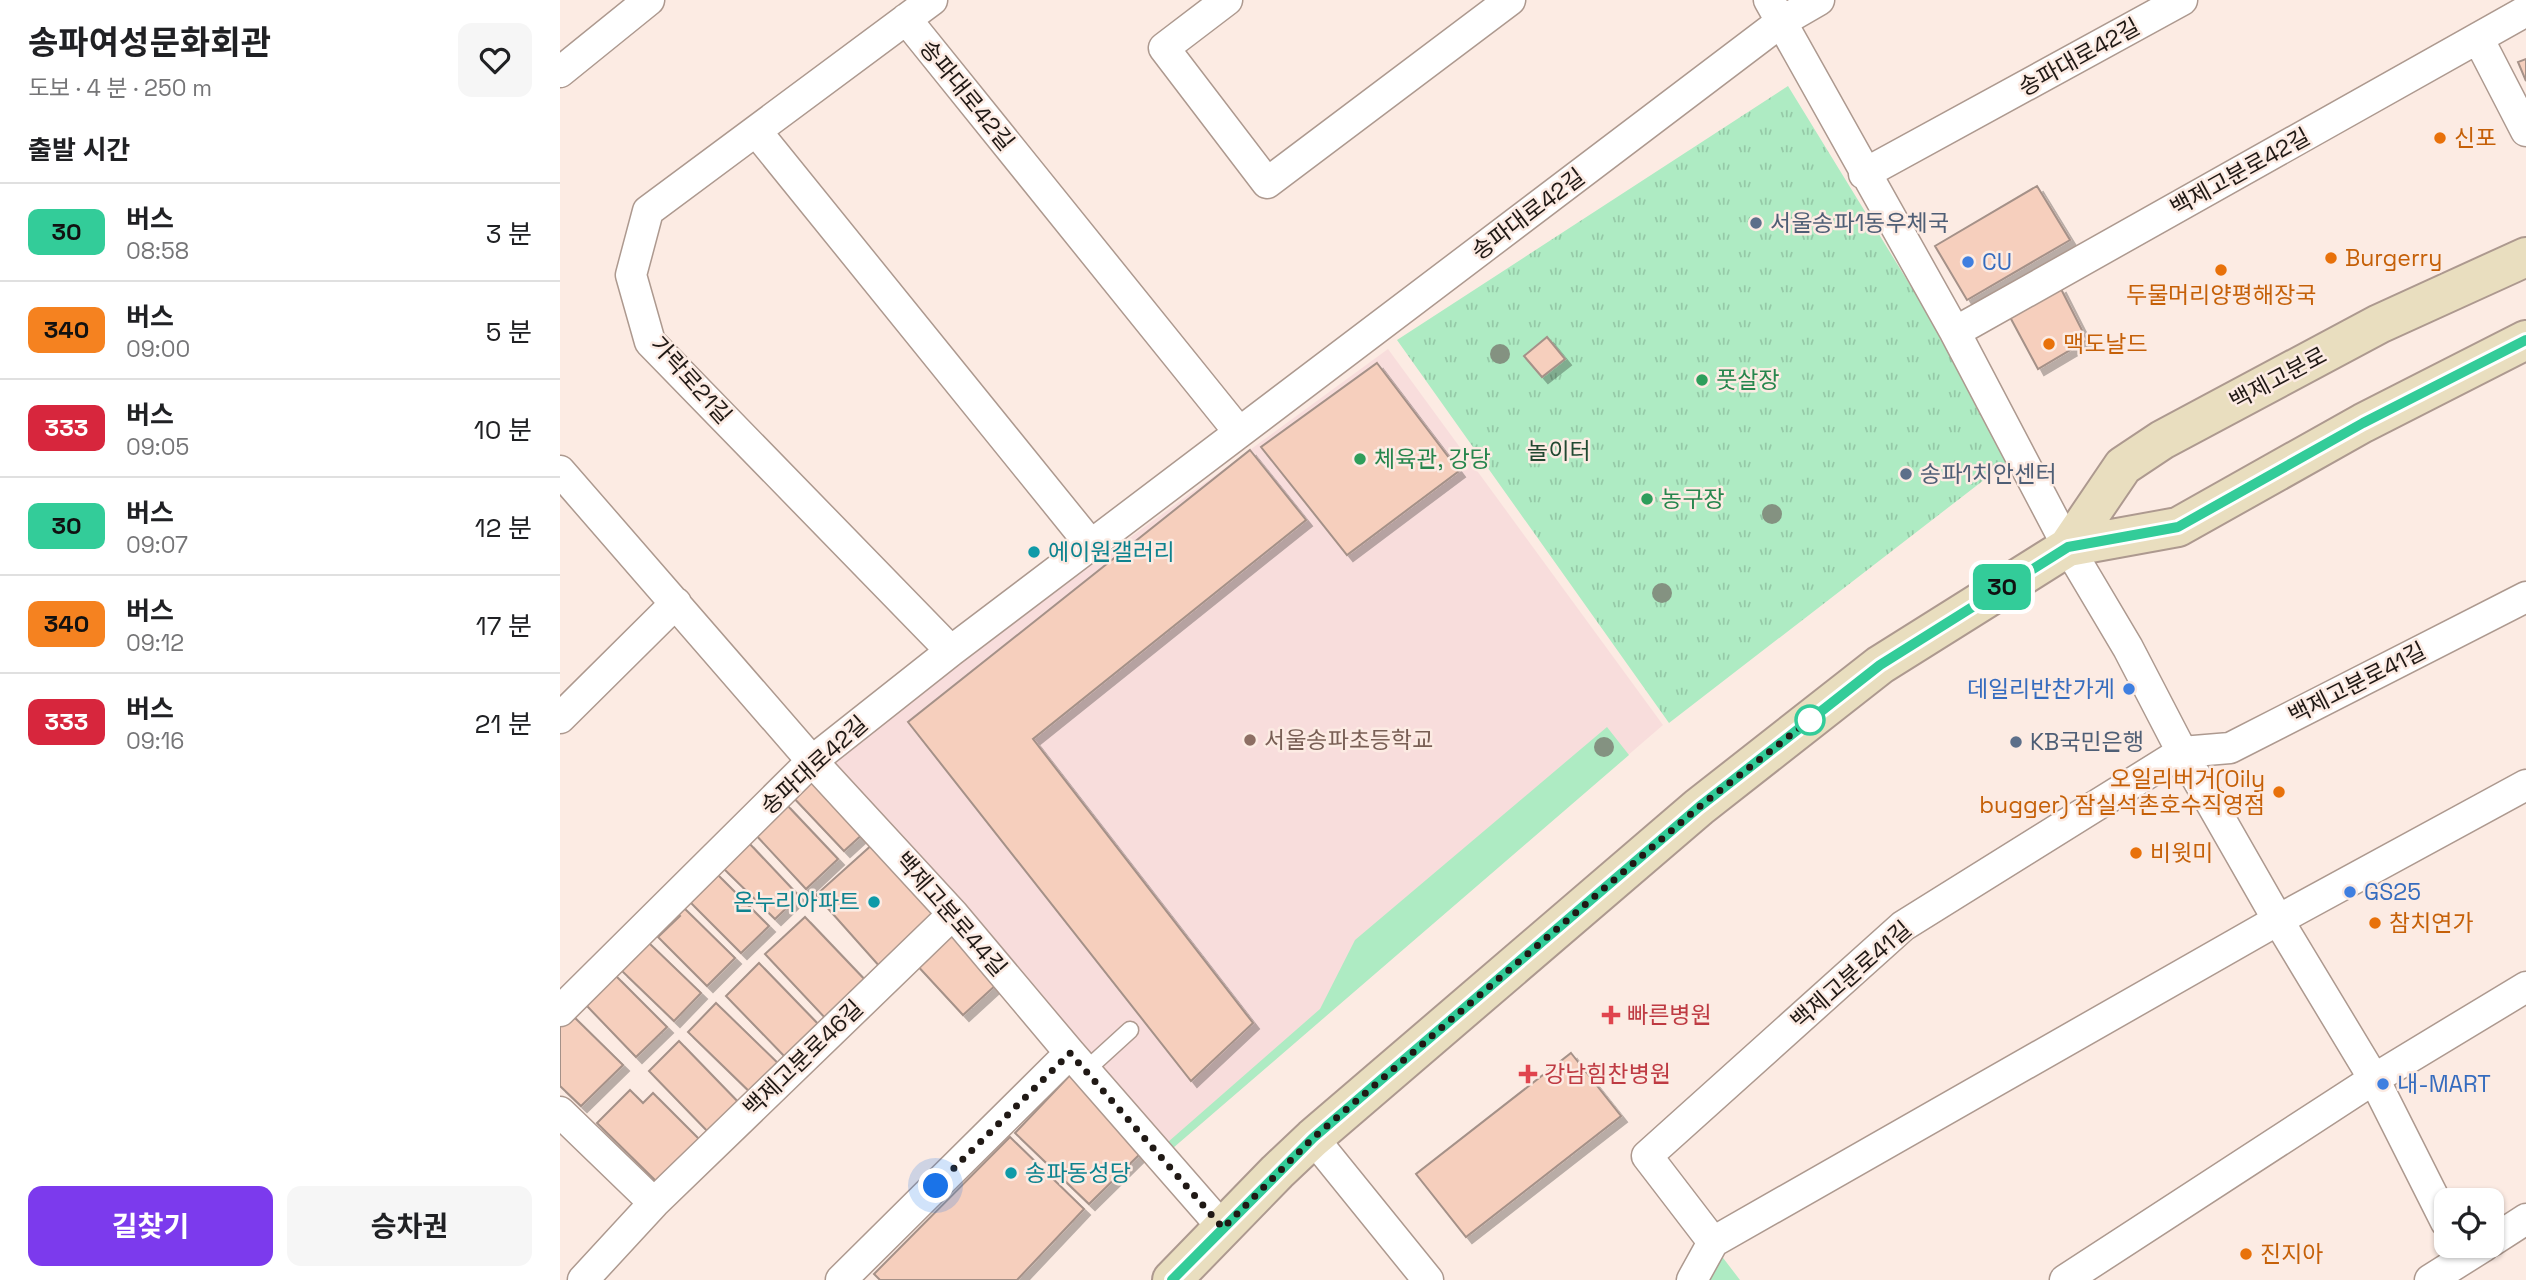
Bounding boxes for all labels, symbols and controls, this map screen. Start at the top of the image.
street label: 송파대로42길 [2013,11,2145,103]
text: 송파여성문화회관 [28,22,271,64]
button: heart [458,23,532,97]
street label: 송파대로42길 [913,33,1021,157]
text: 도보 · 4 분 · 250 m [28,73,212,103]
street label: 백제고분로42길 [2165,121,2315,223]
place label: 신포 [2454,123,2496,153]
marker: 신포 [2432,130,2448,146]
text: 출발 시간 [28,133,130,167]
street label: 송파대로42길 [1465,162,1591,266]
text: 버스 [126,202,174,236]
place label: 서울송파1동우체국 [1770,208,1949,238]
marker: 서울송파1동우체국 [1748,215,1764,231]
text: 30 [51,216,82,247]
text: 3 분 [486,217,532,251]
text: 08:58 [126,236,189,266]
place label: Burgerry [2345,243,2442,273]
place label: CU [1982,247,2012,277]
marker: Burgerry [2323,250,2339,266]
marker: CU [1960,254,1976,270]
marker: 두물머리양평해장국 [2213,262,2229,278]
place label: 두물머리양평해장국 [2126,280,2316,310]
text: 버스 [126,300,174,334]
text: 340 [44,314,89,345]
text: 5 분 [486,315,532,349]
place label: 맥도날드 [2063,329,2148,359]
street label: 가락로21길 [644,330,738,430]
text: 09:00 [126,334,190,364]
marker: 맥도날드 [2041,336,2057,352]
street label: 백제고분로 [2224,340,2332,416]
place label: 풋살장 [1716,365,1779,395]
marker: 풋살장 [1694,372,1710,388]
text: 버스 [126,398,174,432]
text: 333 [45,412,88,443]
text: 10 분 [474,413,532,447]
text: 09:05 [126,432,189,462]
park label: 놀이터 [1527,436,1591,466]
place label: 체육관, 강당 [1374,444,1491,474]
marker: 체육관, 강당 [1352,451,1368,467]
place label: 송파1치안센터 [1920,459,2057,489]
marker: 송파1치안센터 [1898,466,1914,482]
place label: 농구장 [1661,484,1724,514]
marker: 농구장 [1639,491,1655,507]
text: 버스 [126,496,174,530]
text: 30 [51,510,82,541]
text: 12 분 [475,511,532,545]
text: 09:07 [126,530,188,560]
place label: 에이원갤러리 [1048,537,1175,567]
marker: 에이원갤러리 [1026,544,1042,560]
line badge: 30 [1970,564,2034,610]
text: 30 [1987,571,2017,602]
text: 버스 [126,594,174,628]
text: 340 [44,608,89,639]
text: 17 분 [476,609,532,643]
text: 09:12 [126,628,184,658]
street label: 백제고분로41길 [2283,635,2431,731]
place label: 데일리반찬가게 [1967,674,2115,704]
marker: 데일리반찬가게 [2121,681,2137,697]
text: 버스 [126,692,174,726]
unlabelled marker [1795,705,1825,735]
text: 333 [45,706,88,737]
text: 21 분 [475,707,532,741]
street label: 송파대로42길 [754,709,874,821]
place label: 서울송파초등학교 [1264,725,1433,755]
text: 09:16 [126,726,184,756]
place label: KB국민은행 [2030,727,2144,757]
marker: 서울송파초등학교 [1242,732,1258,748]
marker: KB국민은행 [2008,734,2024,750]
place label: 오일리버거(Oily bugger) 잠실석촌호수직영점 [1979,764,2265,820]
marker: 오일리버거(Oily bugger) 잠실석촌호수직영점 [2271,784,2287,800]
place label: 비윗미 [2150,838,2213,868]
street label: 백제고분로44길 [889,845,1013,983]
marker: 비윗미 [2128,845,2144,861]
place label: GS25 [2364,877,2421,907]
marker: GS25 [2342,884,2358,900]
place label: 온누리아파트 [733,887,860,917]
marker: 온누리아파트 [866,894,882,910]
place label: 참치연가 [2389,908,2474,938]
street label: 백제고분로41길 [1784,914,1918,1036]
marker: 참치연가 [2367,915,2383,931]
street label: 백제고분로46길 [737,993,869,1123]
place label: 빠른병원 [1627,1000,1712,1030]
marker: 빠른병원 [1601,1005,1621,1025]
place label: 강남힘찬병원 [1544,1059,1671,1089]
marker: 강남힘찬병원 [1518,1064,1538,1084]
place label: 내-MART [2397,1069,2491,1099]
marker: 내-MART [2375,1076,2391,1092]
place label: 송파동성당 [1025,1158,1131,1188]
marker: 송파동성당 [1003,1165,1019,1181]
your location [918,1168,953,1203]
button: 길찾기 [28,1186,273,1266]
button: 승차권 [287,1186,532,1266]
map controls [2434,1188,2504,1258]
button: locate [2434,1188,2504,1258]
place label: 진지아 [2260,1239,2323,1269]
marker: 진지아 [2238,1246,2254,1262]

